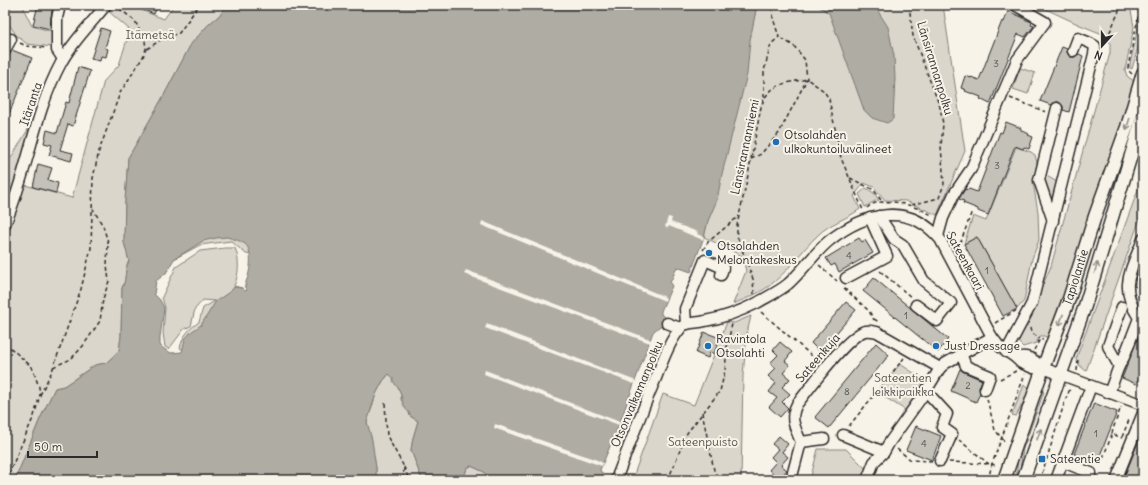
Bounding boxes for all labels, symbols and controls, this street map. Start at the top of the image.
street label: Länsirannanpolku [914,19,957,116]
north arrow [1082,26,1122,66]
park label: Itämetsä [125,27,175,42]
text: N [1092,47,1104,63]
house number: 3 [993,57,999,70]
street label: Itäranta [16,80,45,128]
street label: Länsirannanniemi [727,98,762,196]
one-way arrow [1124,117,1131,130]
place label: Otsolahden ulkokuntoiluvälineet [784,127,892,156]
marker: Otsolahden ulkokuntoiluvälineet [771,137,781,147]
house number: 3 [994,159,1000,172]
street label: Sateenkaari [943,229,988,293]
place label: Otsolahden Melontakeskus [717,238,797,267]
street label: Tapiolantie [1059,247,1091,308]
marker: Otsolahden Melontakeskus [704,248,714,258]
house number: 4 [846,249,852,262]
one-way arrow [1093,262,1100,275]
house number: 1 [985,264,989,277]
house number: 1 [904,309,908,322]
one-way arrow [1057,313,1065,325]
street label: Sateenkuja [792,330,843,385]
place label: Ravintola Otsolahti [716,331,766,360]
street label: Otsonvalkamanpolku [607,338,666,449]
place label: Just Dressage [944,338,1020,353]
marker: Ravintola Otsolahti [703,341,713,351]
marker: Just Dressage [931,341,941,351]
park label: Sateentien leikkipaikka [872,370,934,399]
house number: 2 [965,379,971,392]
house number: 8 [844,385,850,398]
house number: 1 [1094,427,1098,440]
one-way arrow [1036,428,1044,440]
scale bar [28,433,97,459]
park label: Sateenpuisto [668,434,738,449]
house number: 4 [921,437,927,450]
text: 50 m [34,439,63,454]
place label: Sateentie [1050,451,1100,466]
marker: Sateentie [1037,454,1047,464]

